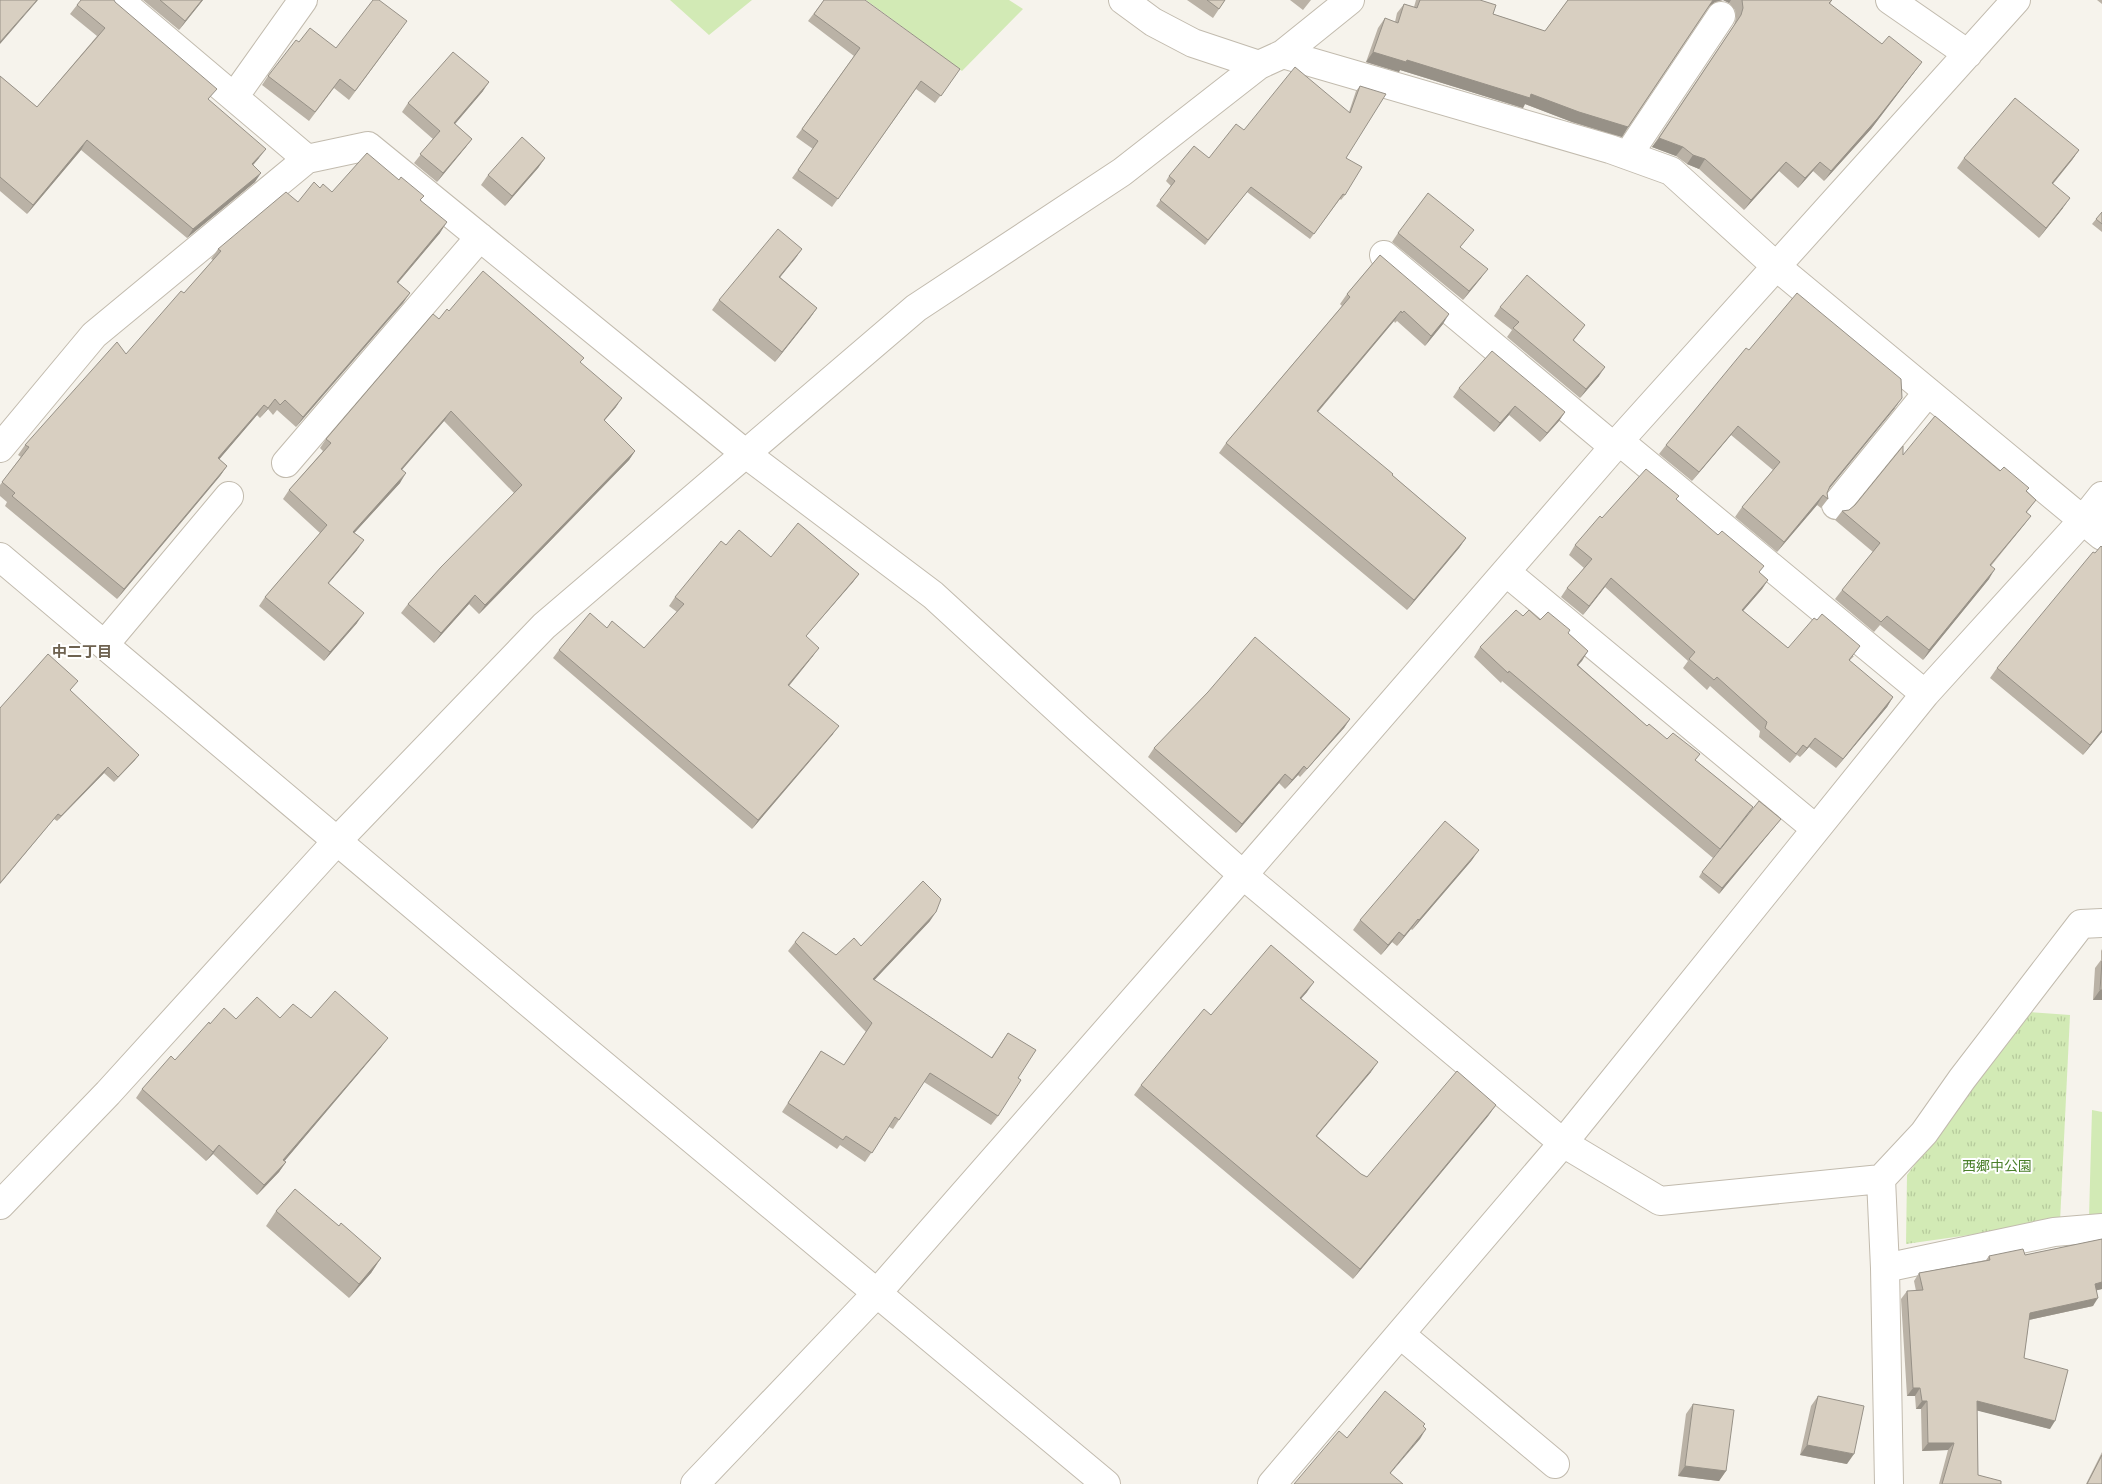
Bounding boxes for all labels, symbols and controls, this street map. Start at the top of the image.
district label: 中二丁目 [52,641,112,661]
park label: 西郷中公園 [1962,1156,2032,1175]

